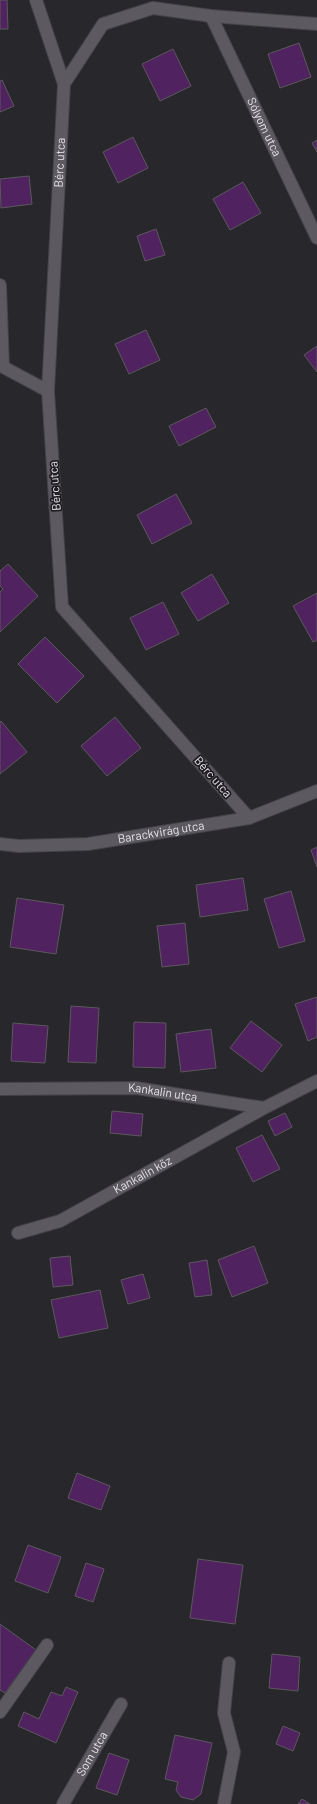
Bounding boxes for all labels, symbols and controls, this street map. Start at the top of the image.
street label: Sólyom utca [245,95,285,158]
street label: Bérc utca [51,137,67,188]
street label: Bérc utca [45,461,63,511]
street label: Bérc utca [192,753,235,800]
street label: Barackvirág utca [116,817,205,845]
street label: Kankalin utca [128,1080,198,1103]
street label: Kankalin köz [111,1153,174,1196]
street label: Som utca [73,1729,110,1778]

